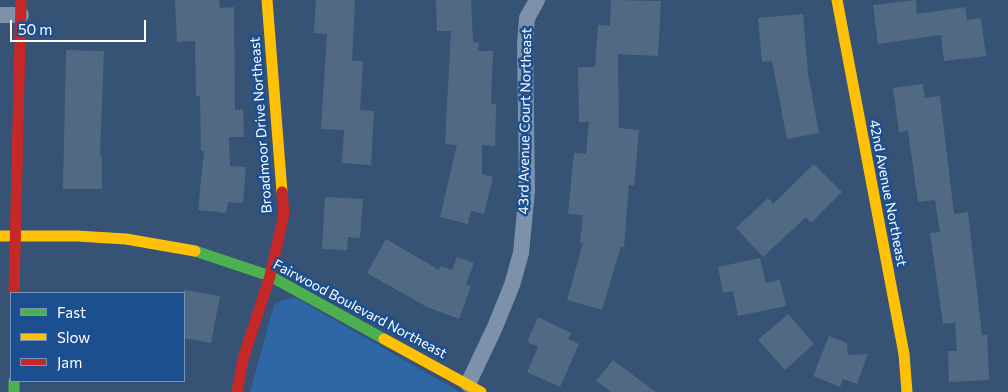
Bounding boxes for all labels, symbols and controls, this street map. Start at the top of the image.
scale bar [12,10,149,42]
text: 50 m [18,20,52,38]
street label: 43rd Avenue Court Northeast [515,28,535,214]
street label: Broadmoor Drive Northeast [246,36,276,214]
street label: 42nd Avenue Northeast [866,118,910,268]
street label: Fairwood Boulevard Northeast [270,256,450,362]
legend [10,292,185,382]
text: Fast [57,303,86,321]
text: Slow [57,328,90,346]
text: Jam [57,353,82,371]

